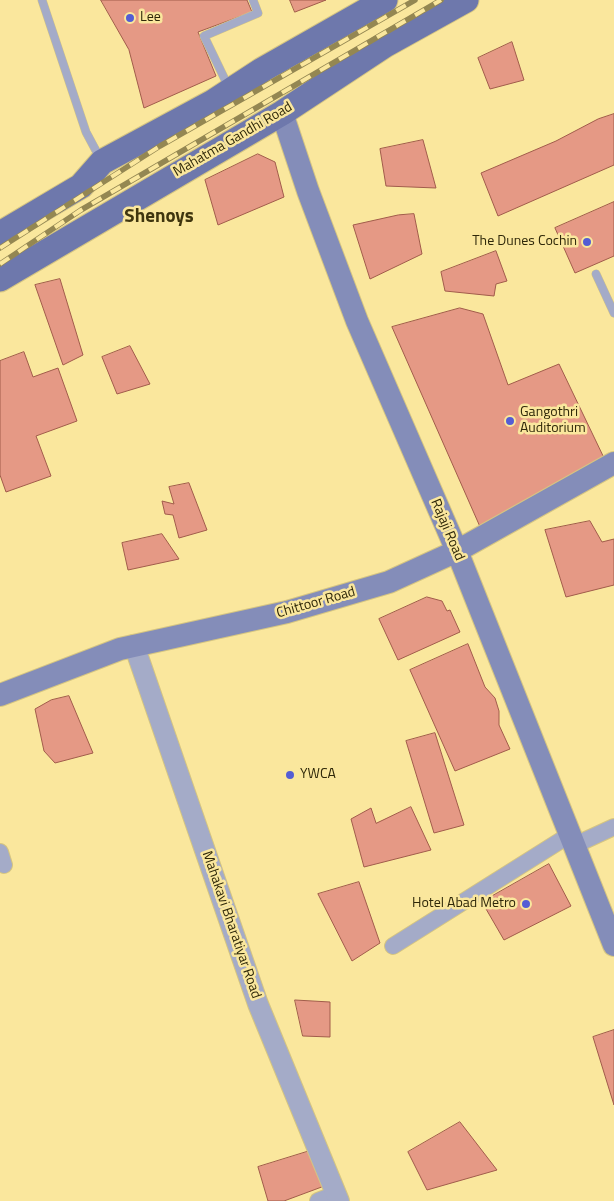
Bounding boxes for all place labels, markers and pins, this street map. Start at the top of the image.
place label: Lee [140,10,161,26]
marker: Lee [124,12,136,24]
place label: The Dunes Cochin [472,234,577,250]
marker: The Dunes Cochin [581,236,593,248]
place label: Gangothri Auditorium [520,405,586,438]
marker: Gangothri Auditorium [504,415,516,427]
place label: YWCA [300,767,336,783]
marker: YWCA [284,769,296,781]
place label: Hotel Abad Metro [412,896,516,912]
marker: Hotel Abad Metro [520,898,532,910]

